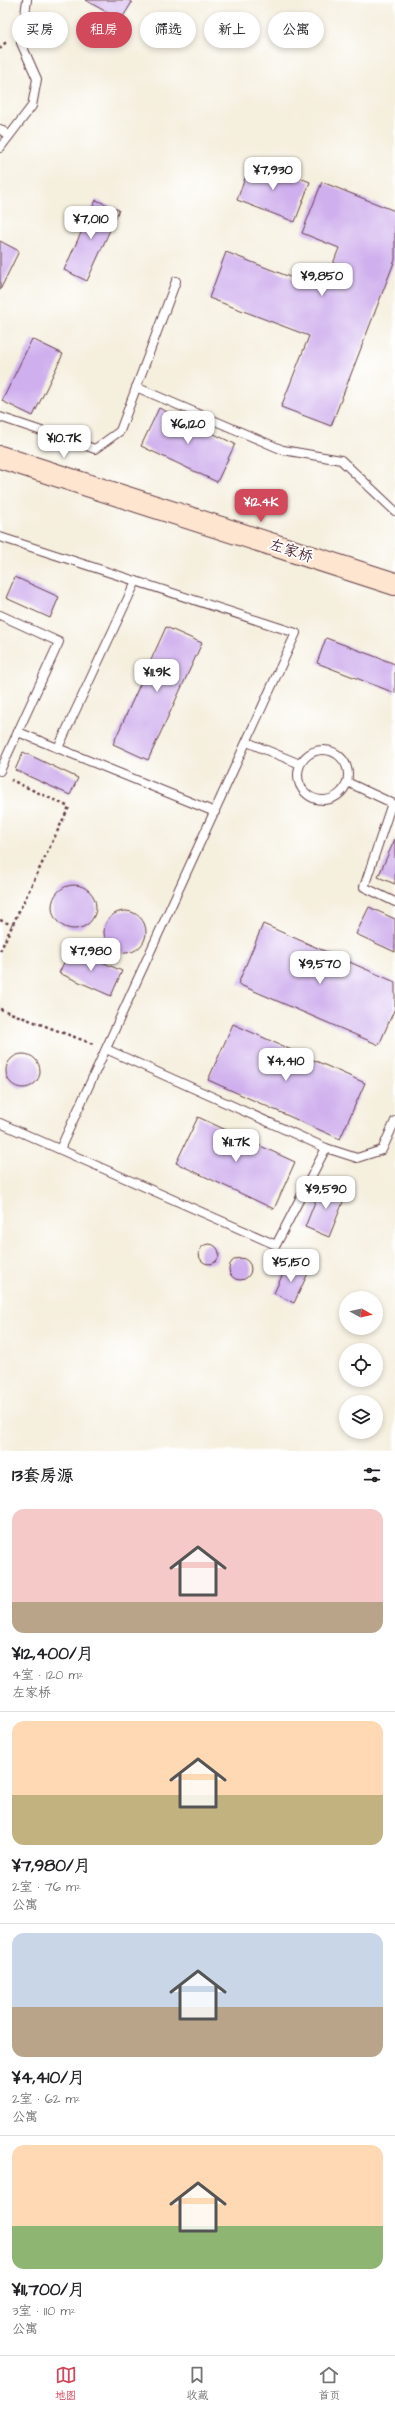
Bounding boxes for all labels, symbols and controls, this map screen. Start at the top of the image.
chip: 买房 [12,12,68,48]
chip: 租房 [76,12,132,48]
chip: 筛选 [140,12,196,48]
chip: 新上 [204,12,260,48]
chip: 公寓 [268,12,324,48]
pin: ¥7,930 [240,157,306,191]
text: ¥7,930 [253,161,293,179]
pin: ¥7,010 [58,206,124,240]
text: ¥7,010 [73,210,109,228]
pin: ¥9,850 [289,263,355,297]
text: ¥9,850 [301,267,343,285]
pin: ¥6,120 [155,411,221,445]
text: ¥6,120 [171,415,205,433]
pin: ¥10.7K [31,425,97,459]
text: ¥10.7K [47,429,81,447]
pin: ¥12.4K [228,489,294,523]
text: ¥12.4K [244,493,278,511]
street label: 左家桥 [266,534,316,568]
pin: ¥11.9K [124,659,190,693]
text: ¥11.9K [143,663,171,681]
pin: ¥7,980 [58,938,124,972]
text: ¥7,980 [70,942,112,960]
pin: ¥9,570 [287,951,353,985]
text: ¥9,570 [299,955,341,973]
pin: ¥4,410 [253,1048,319,1082]
text: ¥4,410 [268,1052,304,1070]
pin: ¥11.7K [203,1129,269,1163]
text: ¥11.7K [222,1133,250,1151]
pin: ¥9,590 [293,1176,359,1210]
text: ¥9,590 [305,1180,347,1198]
pin: ¥5,150 [258,1249,324,1283]
text: ¥5,150 [272,1253,310,1271]
north arrow [339,1291,383,1335]
map controls [339,1291,383,1439]
button: locate [339,1343,383,1387]
button: layers [339,1395,383,1439]
text: 13套房源 [12,1464,74,1488]
icon: filters [361,1464,383,1486]
icon: home [162,1535,234,1607]
text: ¥12,400/月 [12,1642,94,1666]
text: 4室 · 120 m² [12,1666,84,1684]
text: 左家桥 [12,1684,51,1702]
icon: home [162,1747,234,1819]
text: ¥7,980/月 [12,1854,91,1878]
text: 2室 · 76 m² [12,1878,81,1896]
text: 公寓 [12,1896,38,1914]
icon: home [162,1959,234,2031]
text: ¥4,410/月 [12,2066,85,2090]
text: 2室 · 62 m² [12,2090,80,2108]
text: 公寓 [12,2108,38,2126]
icon: home [162,2171,234,2243]
text: ¥11,700/月 [12,2278,85,2302]
text: 3室 · 110 m² [12,2302,76,2320]
text: 公寓 [12,2320,38,2338]
tab: 地图 [55,2364,77,2403]
tab: 收藏 [186,2364,208,2403]
tab: 首页 [318,2364,340,2403]

